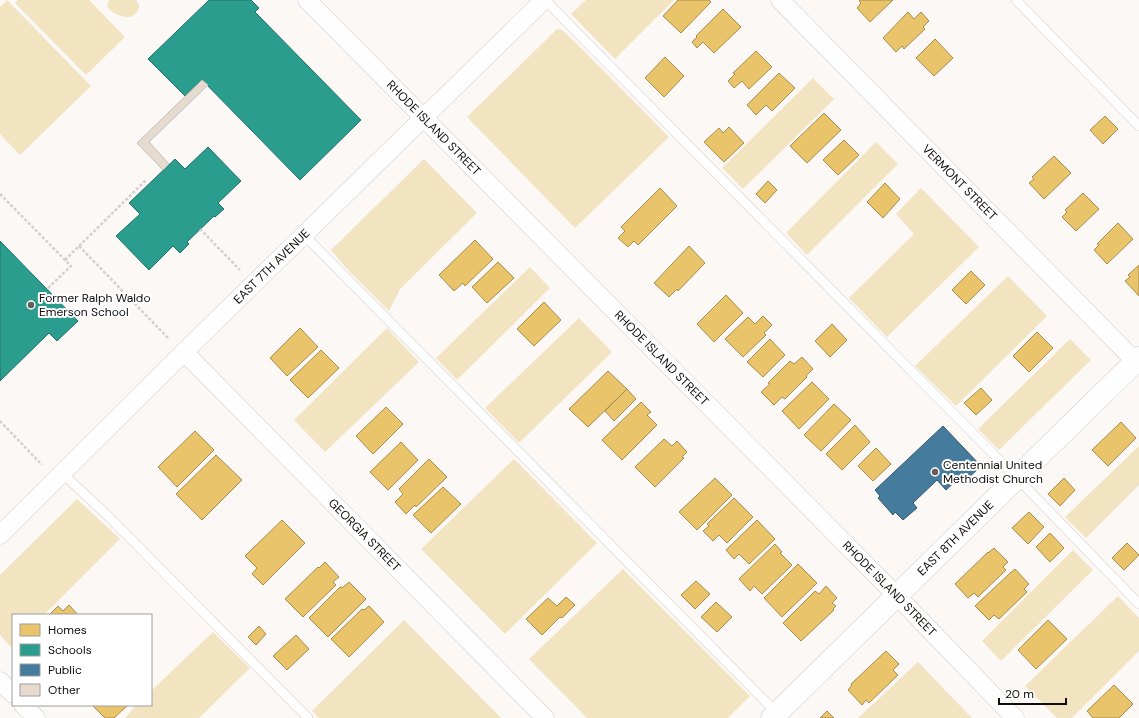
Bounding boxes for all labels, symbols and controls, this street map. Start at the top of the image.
street label: RHODE ISLAND STREET [383,77,484,179]
street label: VERMONT STREET [919,141,1001,224]
street label: EAST 7TH AVENUE [230,225,313,307]
place label: Former Ralph Waldo Emerson School [39,290,151,320]
marker: Former Ralph Waldo Emerson School [26,300,36,310]
street label: RHODE ISLAND STREET [611,307,712,409]
place label: Centennial United Methodist Church [943,457,1043,487]
marker: Centennial United Methodist Church [930,467,940,477]
street label: GEORGIA STREET [325,495,404,575]
street label: EAST 8TH AVENUE [914,497,997,579]
street label: RHODE ISLAND STREET [839,537,940,640]
legend [12,614,152,706]
text: Homes [48,622,87,638]
text: Schools [48,642,92,658]
text: Public [48,662,82,678]
scale bar [999,680,1066,706]
text: Other [48,682,81,698]
text: 20 m [1005,686,1034,702]

